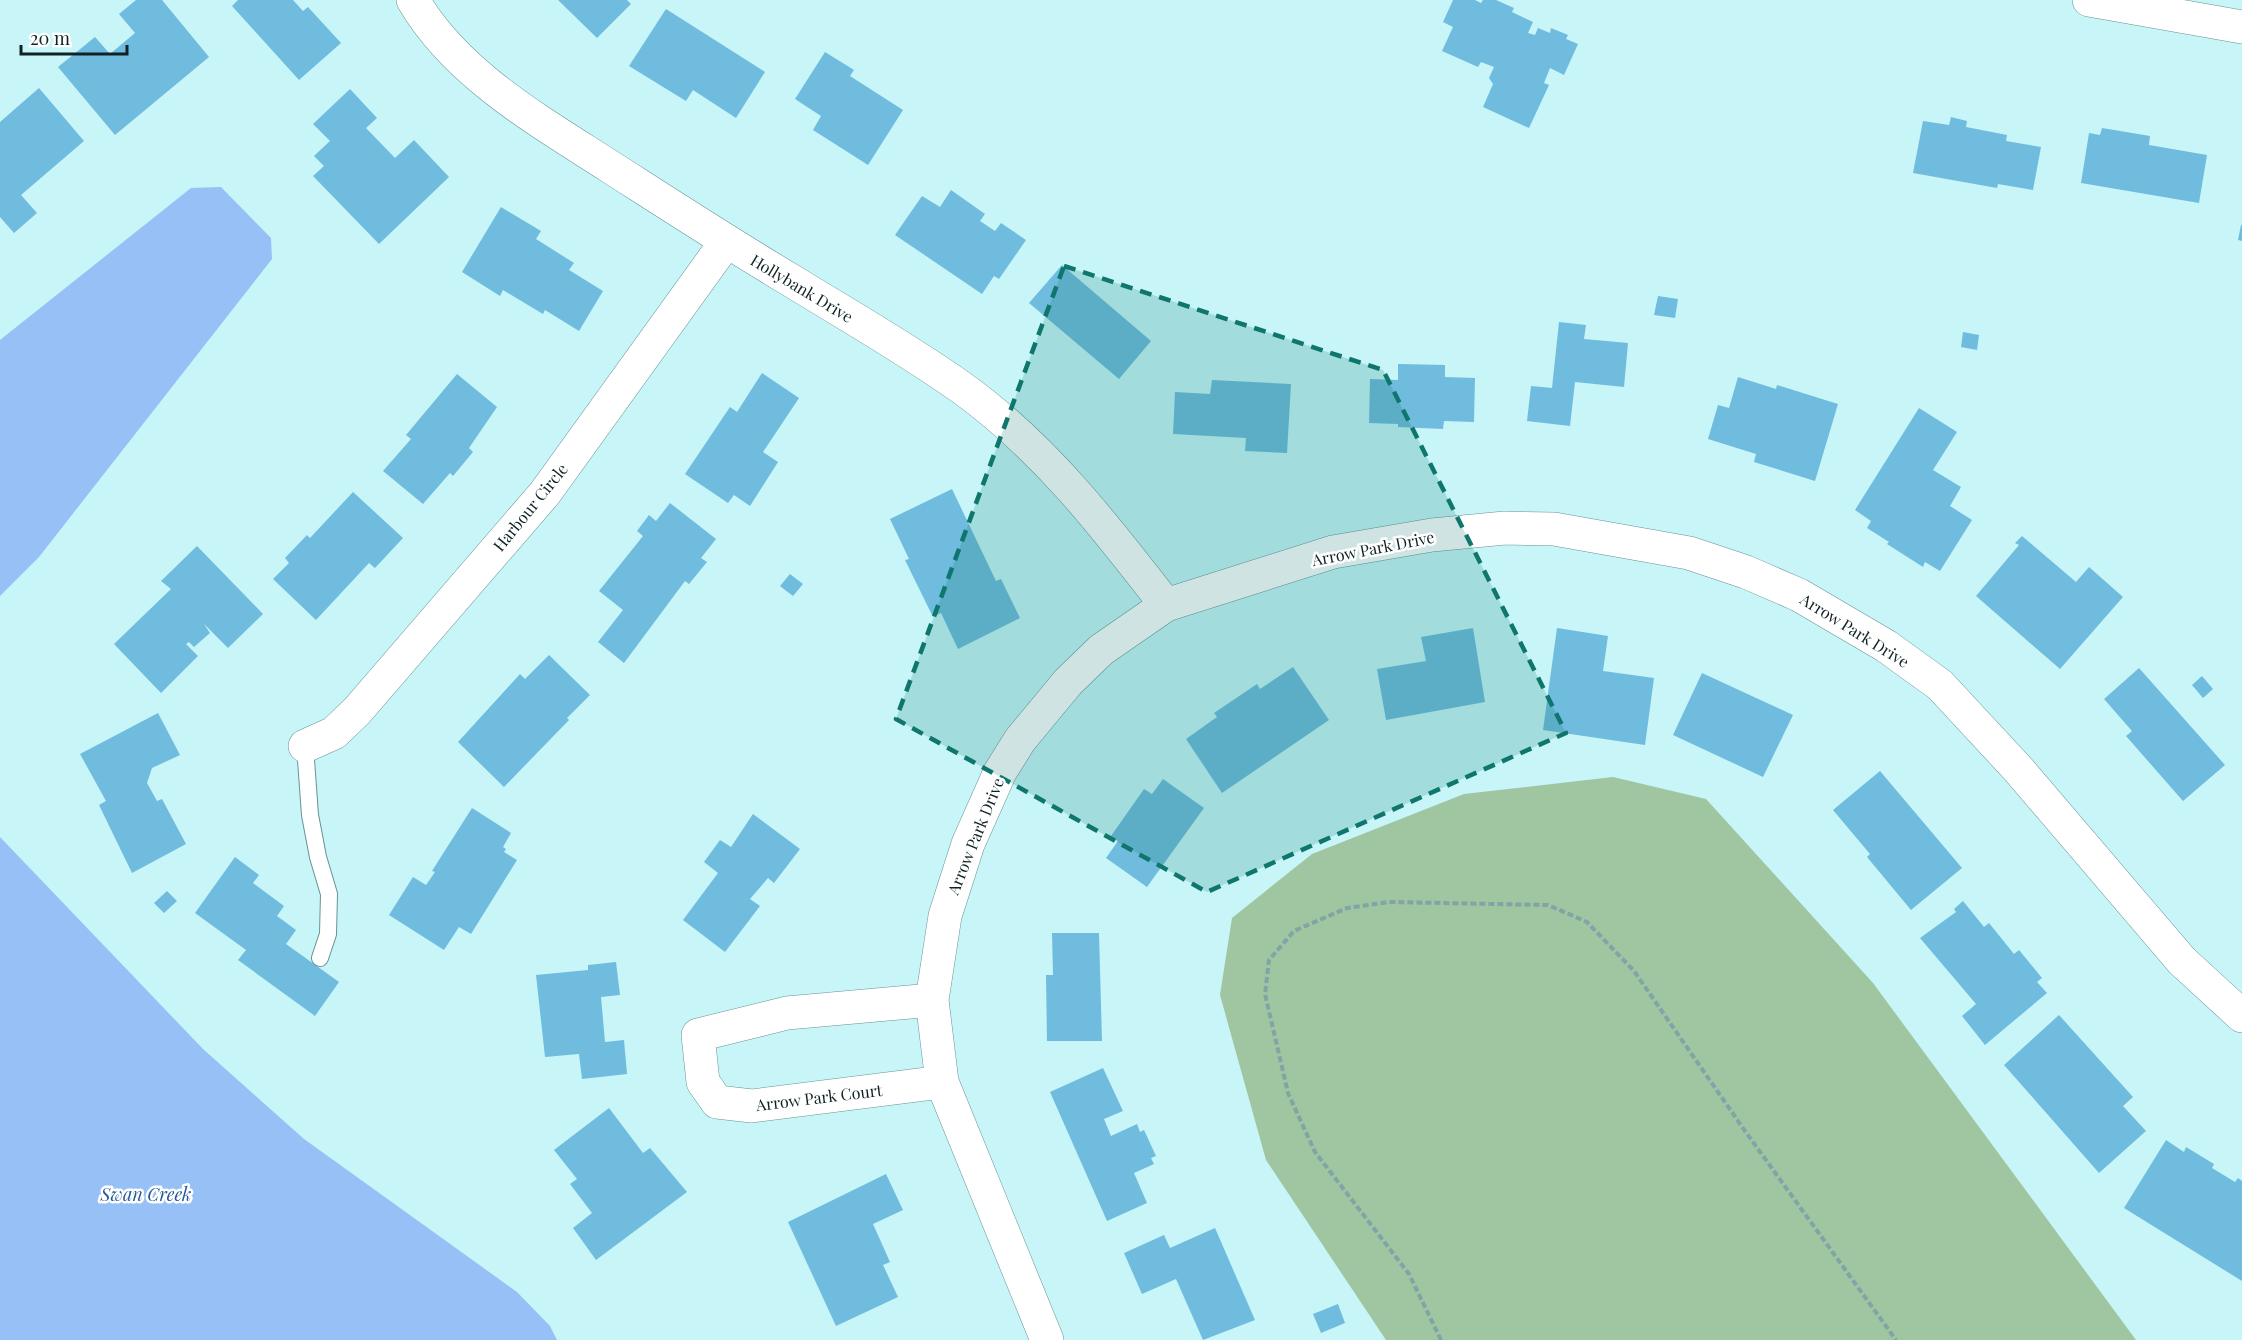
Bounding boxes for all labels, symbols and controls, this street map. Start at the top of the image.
scale bar [21,18,128,56]
text: 20 m [30,26,70,50]
street label: Hollybank Drive [747,249,857,327]
street label: Harbour Circle [488,459,572,555]
street label: Arrow Park Drive [1309,526,1436,570]
street label: Arrow Park Drive [1796,588,1913,672]
street label: Arrow Park Drive [942,774,1008,898]
street label: Arrow Park Court [754,1079,884,1115]
water label: Swan Creek [100,1182,191,1206]

